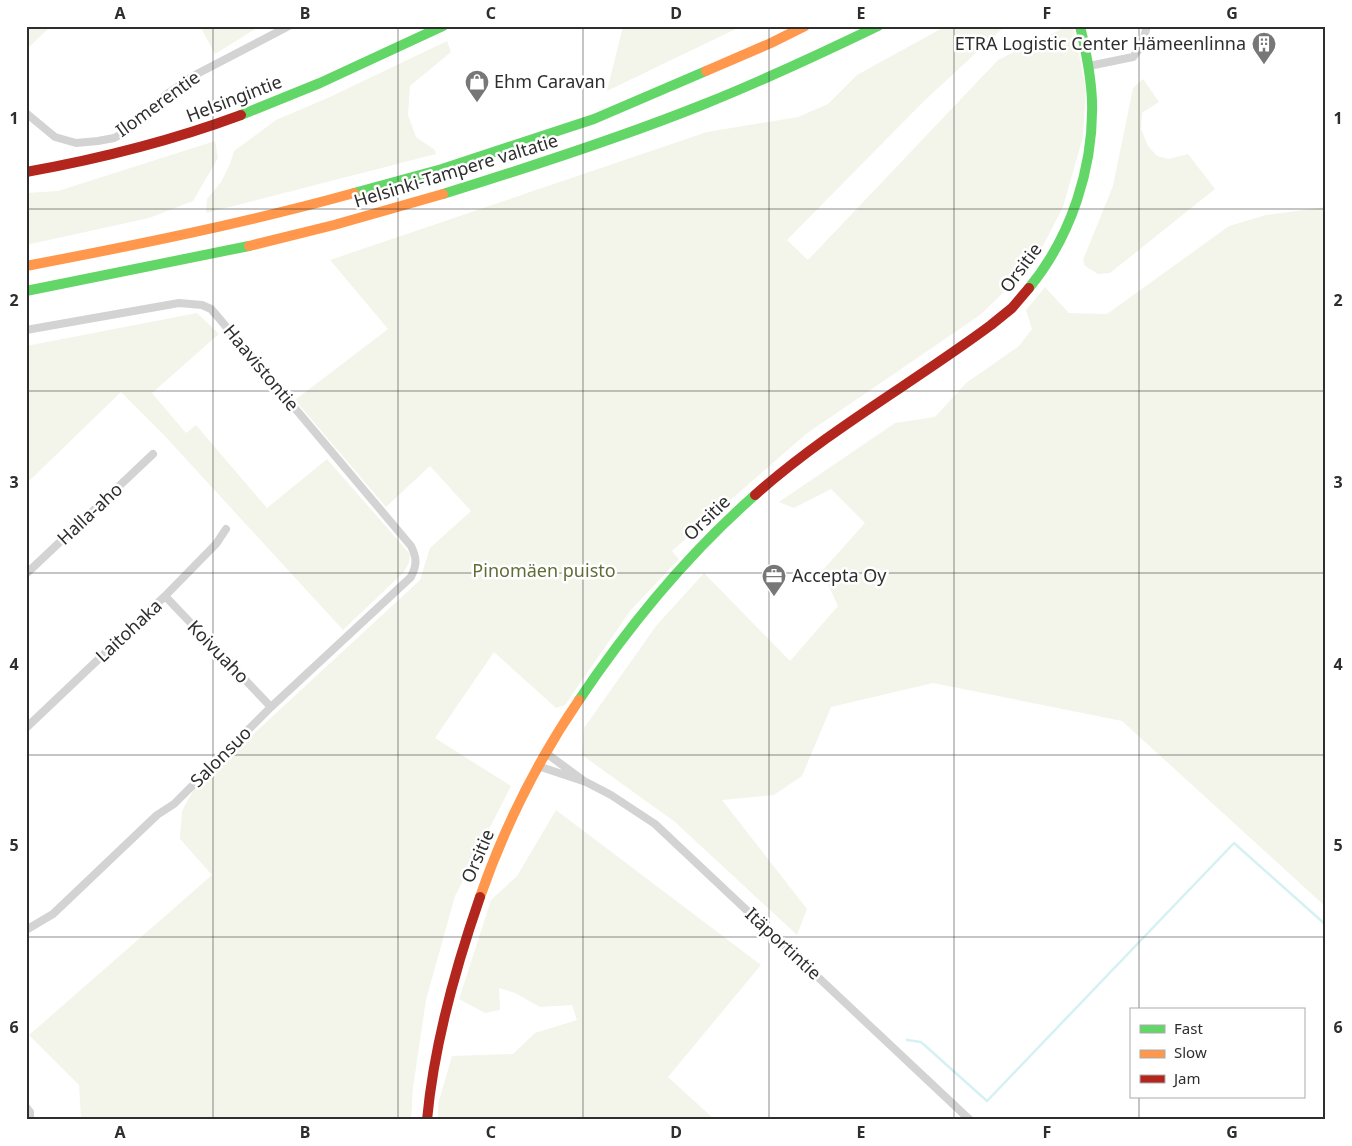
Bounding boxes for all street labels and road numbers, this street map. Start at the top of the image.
street label: Ilomerentie [111,65,204,142]
street label: Helsingintie [182,69,285,127]
street label: Helsinki-Tampere valtatie [351,128,561,213]
street label: Orsitie [994,238,1047,297]
street label: Haavistontie [219,319,305,416]
street label: Halla-aho [52,477,127,550]
street label: Orsitie [678,489,735,545]
street label: Laitohaka [90,593,167,667]
street label: Koivuaho [183,615,255,688]
street label: Salonsuo [184,720,256,792]
street label: Orsitie [455,825,499,886]
street label: Itäportintie [741,902,827,985]

